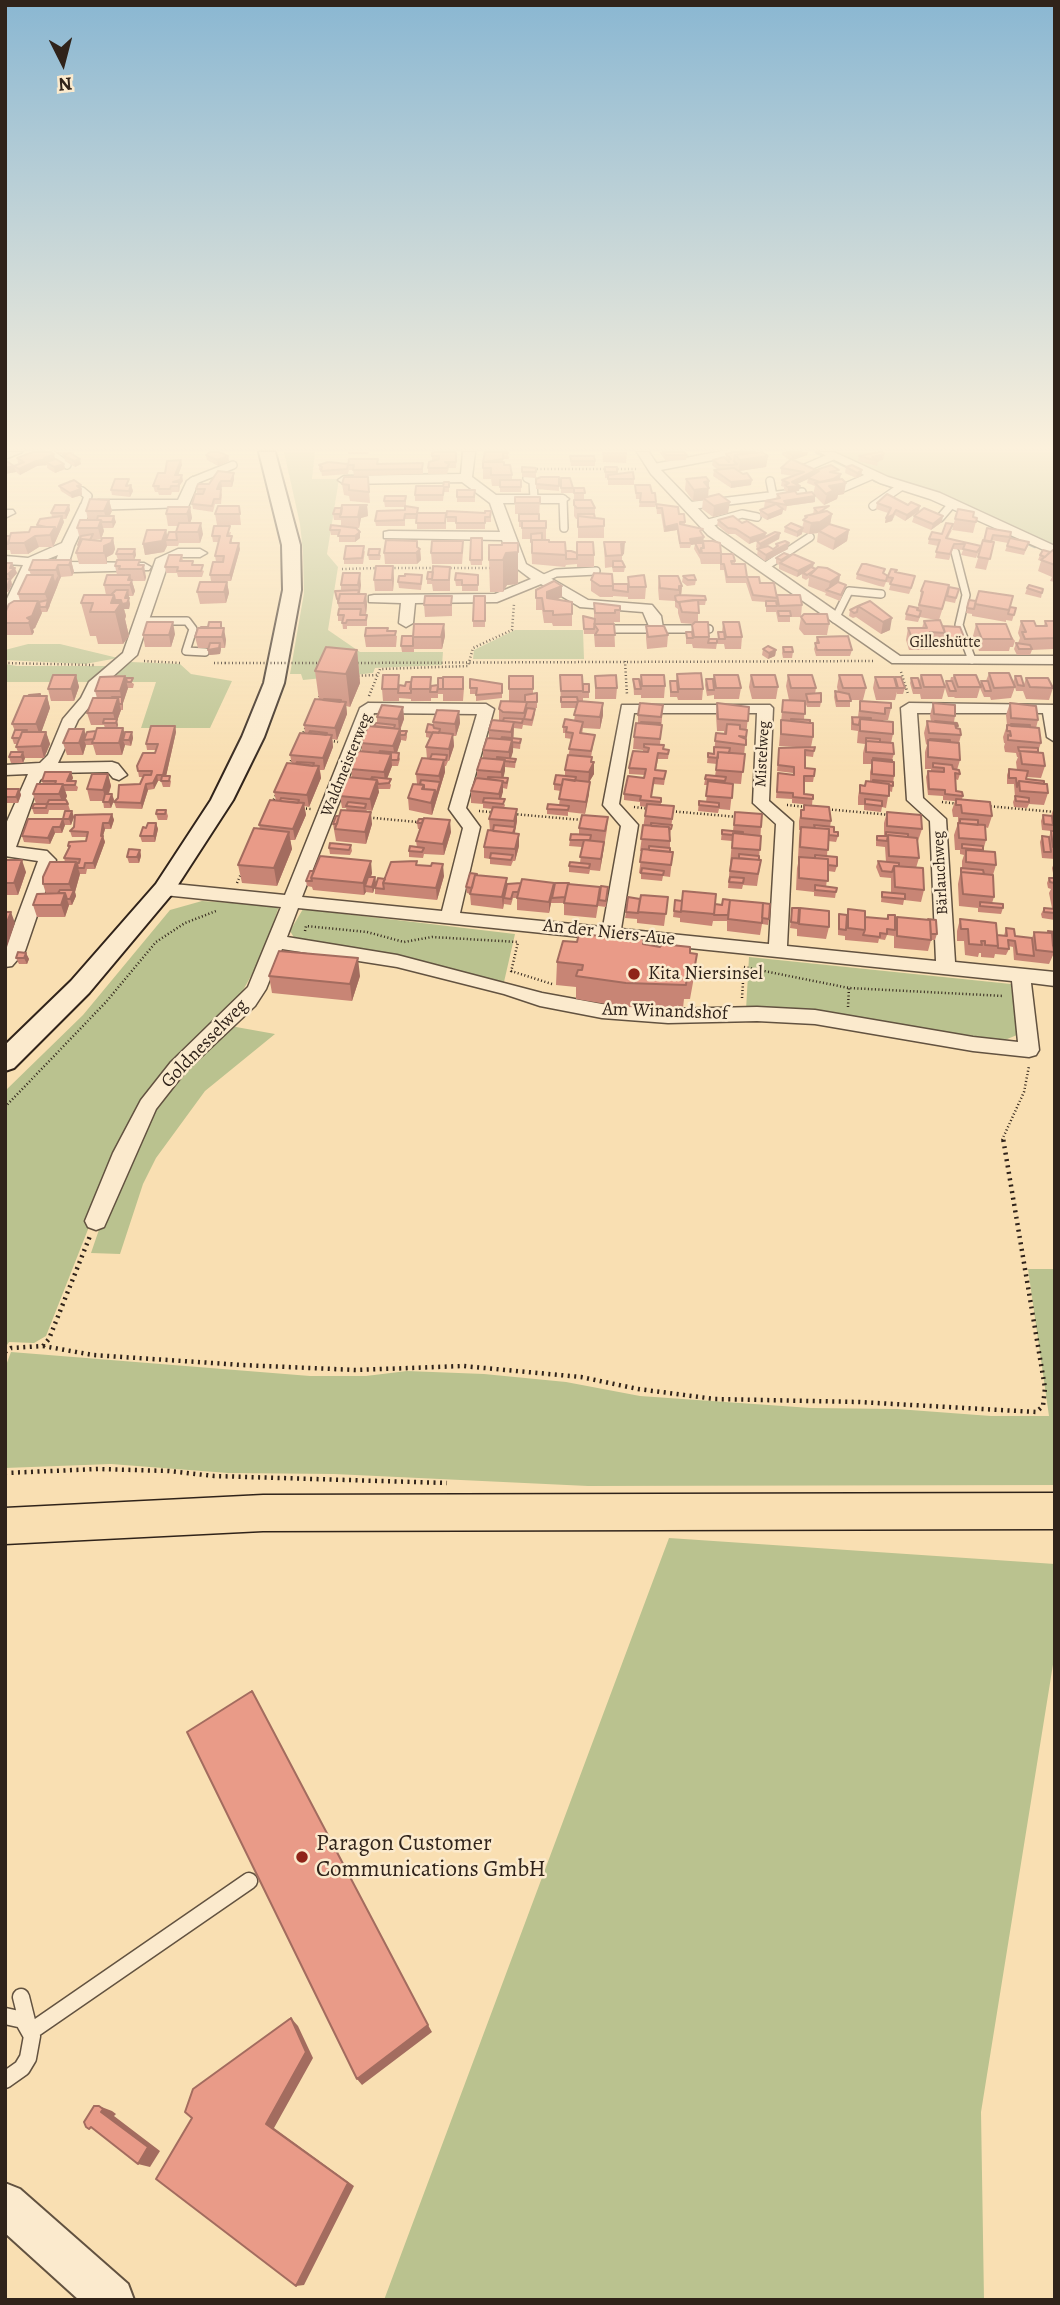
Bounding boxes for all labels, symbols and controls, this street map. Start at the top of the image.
north arrow [28,28,98,98]
text: N [57,70,73,98]
street label: Gilleshütte [909,633,981,653]
street label: Waldmeisterweg [318,710,376,820]
street label: Mistelweg [752,720,774,788]
street label: Bärlauchweg [929,830,953,916]
street label: An der Niers-Aue [542,915,676,951]
place label: Kita Niersinsel [648,963,763,985]
marker: Kita Niersinsel [626,966,642,982]
street label: Goldnesselweg [157,995,253,1093]
street label: Am Winandshof [602,998,728,1026]
place label: Paragon Customer Communications GmbH [316,1830,546,1884]
marker: Paragon Customer Communications GmbH [294,1849,310,1865]

